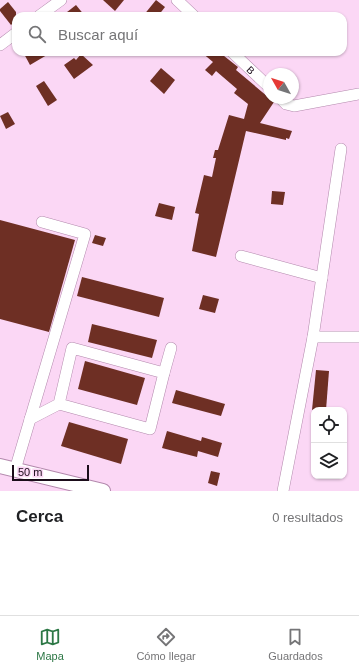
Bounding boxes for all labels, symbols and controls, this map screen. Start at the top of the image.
search box [12,12,347,56]
icon: search [26,23,48,45]
text: Buscar aquí [58,26,138,43]
street label: B [245,64,257,76]
north arrow [263,68,299,104]
map controls [311,407,347,479]
button: locate [311,407,347,443]
button: layers [311,443,347,479]
scale bar [12,463,89,482]
text: 50 m [18,466,42,478]
text: Cerca [16,507,63,526]
text: 0 resultados [272,510,343,525]
tab: Mapa [36,626,64,662]
tab: Cómo llegar [136,626,196,662]
tab: Guardados [268,626,323,662]

